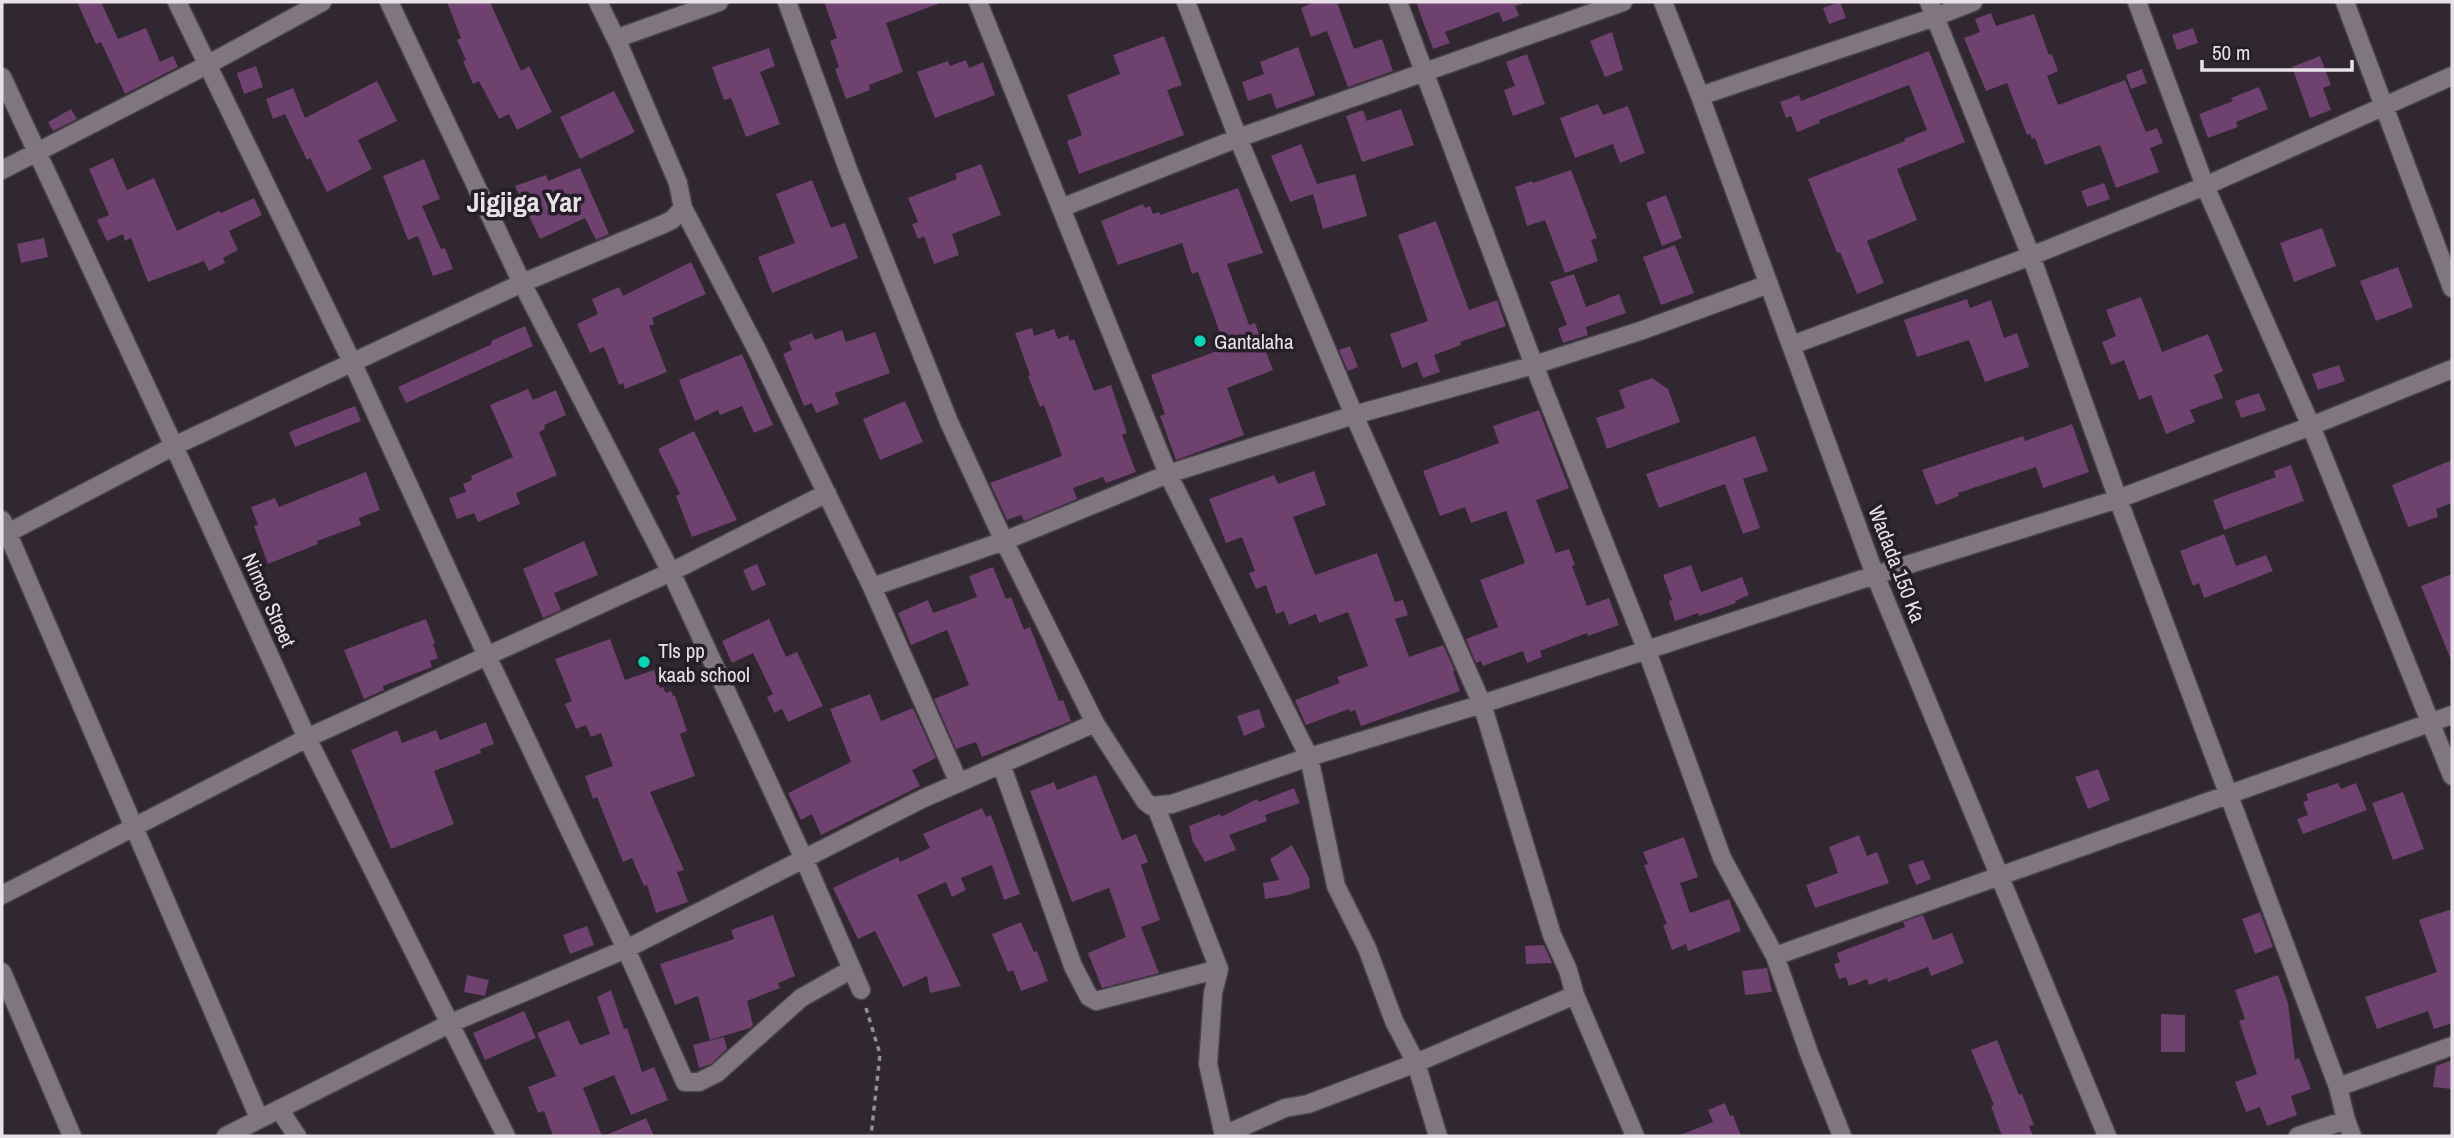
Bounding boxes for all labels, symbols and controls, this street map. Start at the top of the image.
scale bar [2202,28,2352,72]
text: 50 m [2212,38,2250,67]
district label: Jigjiga Yar [467,183,581,221]
place label: Gantalaha [1214,327,1294,356]
marker: Gantalaha [1192,333,1208,349]
street label: Wadada 150 Ka [1861,501,1933,627]
street label: Nimco Street [235,548,303,652]
place label: Tls pp kaab school [658,636,750,689]
marker: Tls pp kaab school [636,654,652,670]

